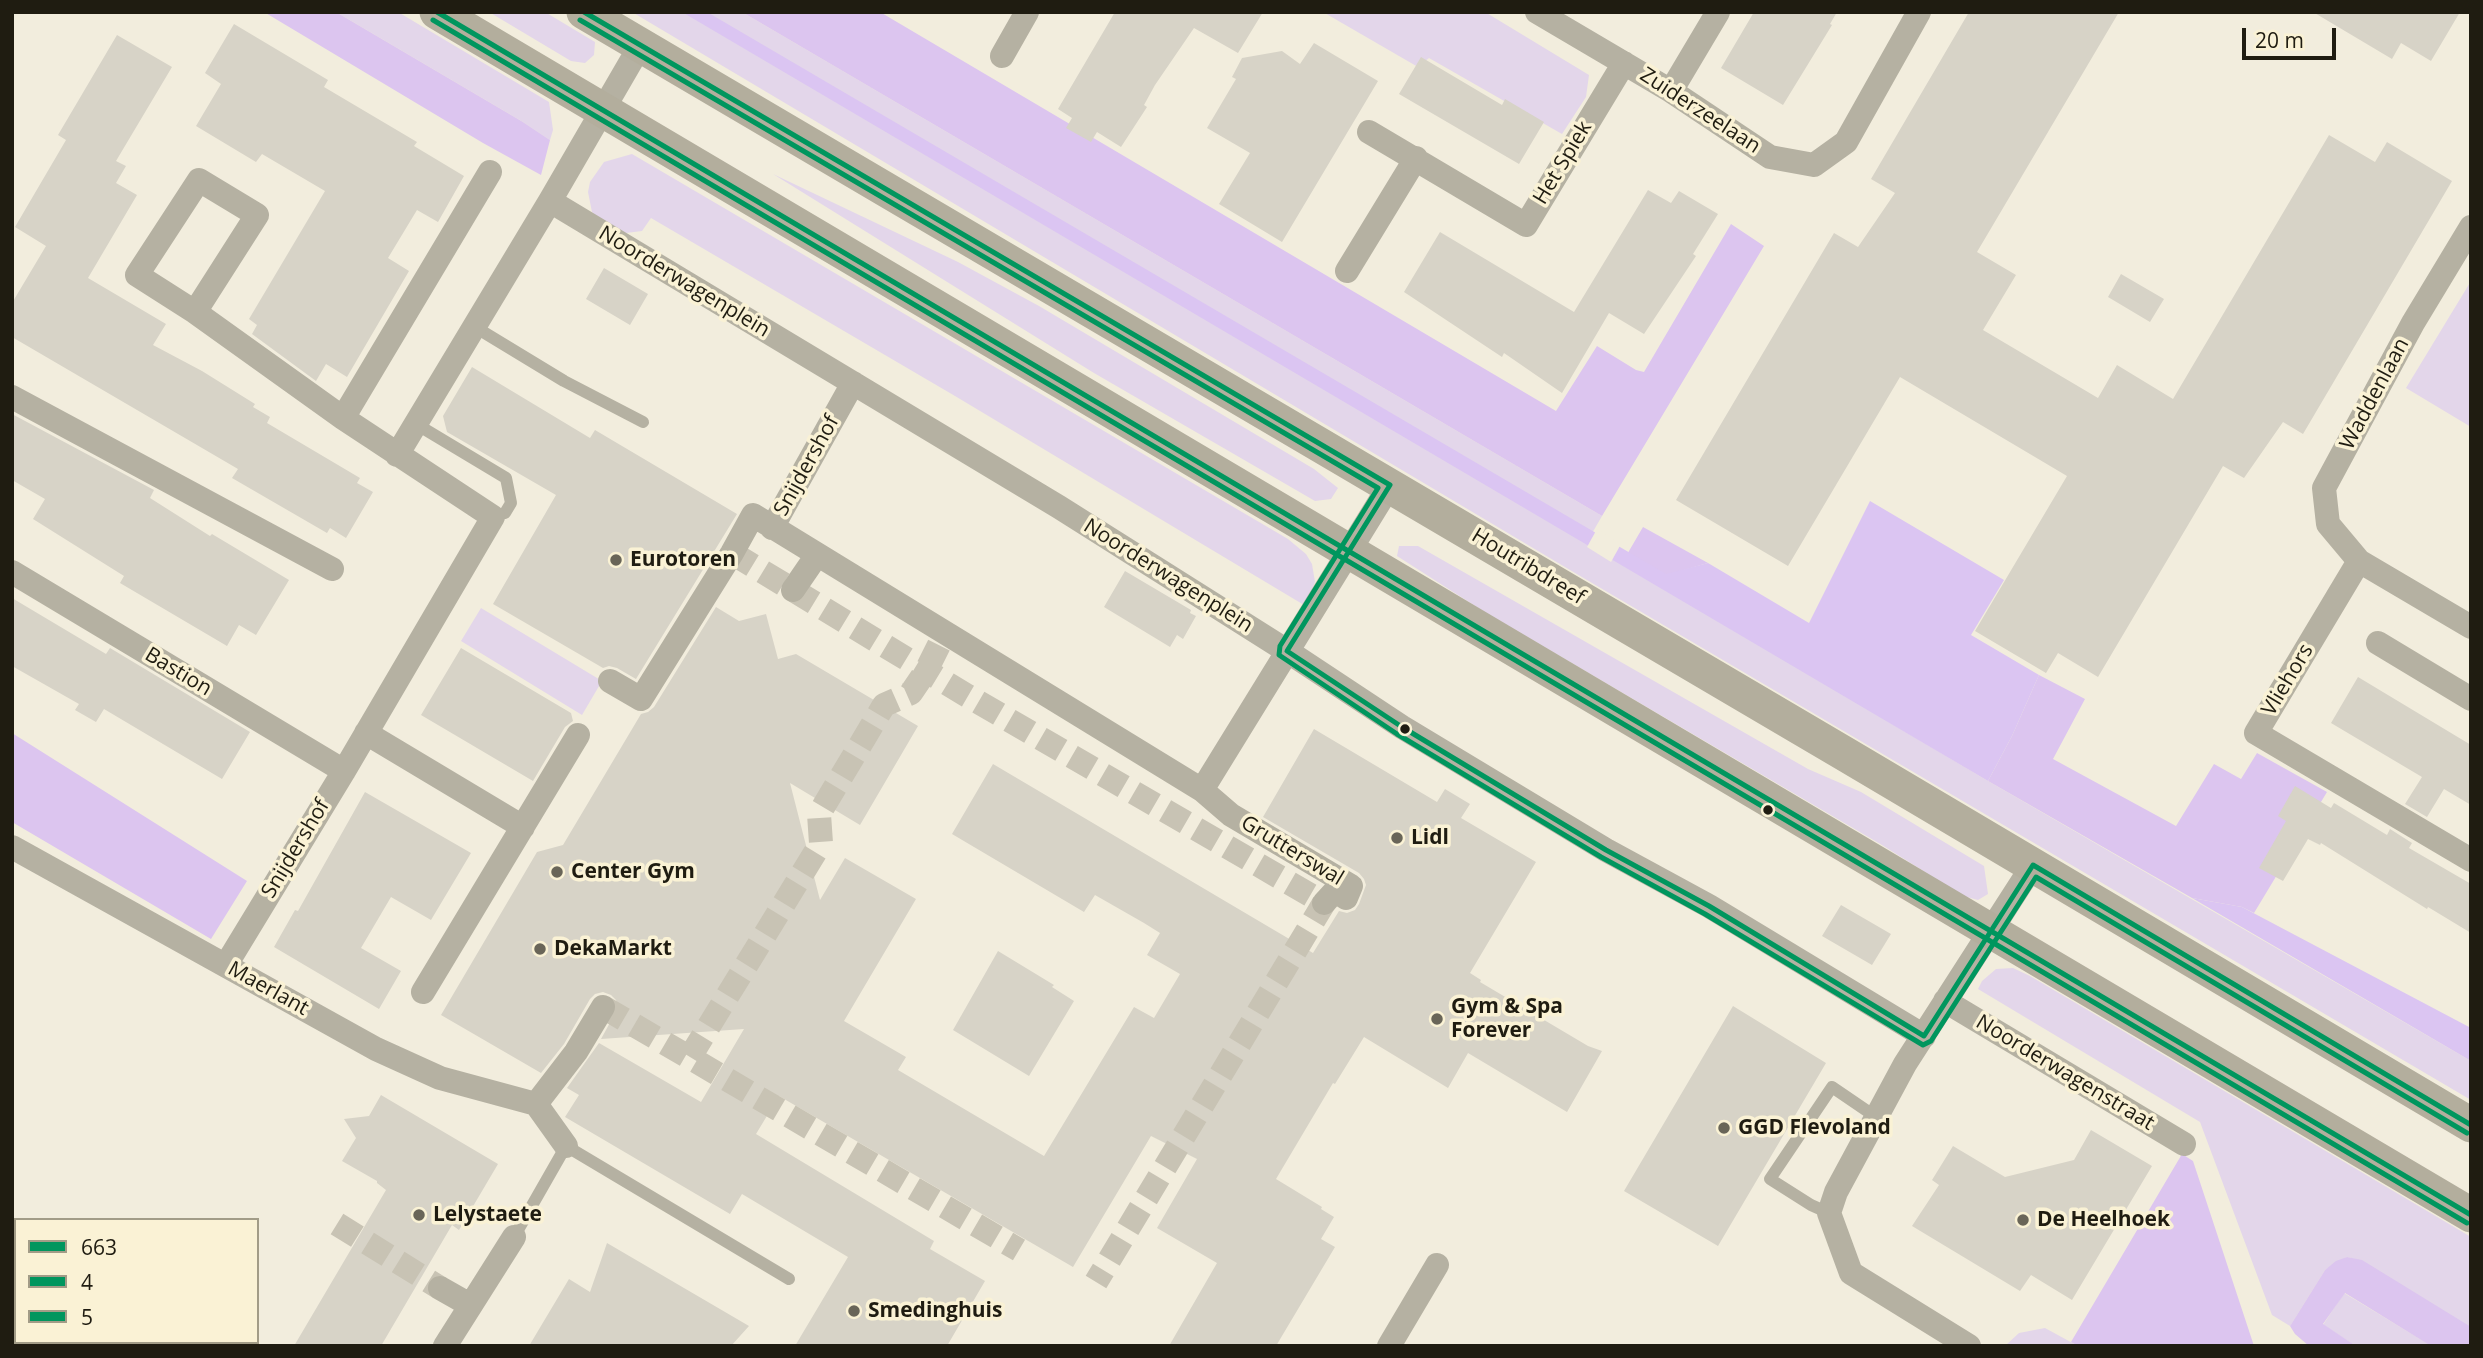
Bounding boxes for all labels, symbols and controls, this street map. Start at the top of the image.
scale bar [2245,14,2340,58]
text: 20 m [2255,26,2304,54]
street label: Zuiderzeelaan [1635,63,1765,159]
street label: Het Spiek [1528,117,1598,209]
street label: Noorderwagenplein [594,221,774,343]
street label: Waddenlaan [2335,334,2415,454]
street label: Snijdershof [769,411,845,521]
street label: Noorderwagenplein [1079,514,1257,638]
street label: Houtribdreef [1467,523,1589,611]
place label: Eurotoren [630,547,736,573]
marker: Eurotoren [608,552,624,568]
street label: Vliehors [2257,640,2319,720]
street label: Bastion [140,642,216,702]
unlabelled marker [1398,722,1412,736]
street label: Snijdershof [257,795,335,903]
unlabelled marker [1761,803,1775,817]
street label: Grutterswal [1236,811,1348,891]
place label: Lidl [1411,825,1449,851]
marker: Lidl [1389,830,1405,846]
place label: Center Gym [571,859,695,885]
marker: Center Gym [549,864,565,880]
place label: DekaMarkt [554,936,672,962]
marker: DekaMarkt [532,941,548,957]
street label: Maerlant [223,957,313,1021]
place label: Gym & Spa Forever [1451,994,1563,1044]
street label: Noorderwagenstraat [1971,1010,2159,1136]
marker: Gym & Spa Forever [1429,1011,1445,1027]
place label: GGD Flevoland [1738,1115,1891,1141]
marker: GGD Flevoland [1716,1120,1732,1136]
place label: Lelystaete [433,1202,542,1228]
marker: Lelystaete [411,1207,427,1223]
place label: De Heelhoek [2037,1207,2170,1233]
marker: De Heelhoek [2015,1212,2031,1228]
legend [14,1218,259,1344]
text: 663 [81,1233,117,1261]
text: 4 [81,1268,93,1296]
place label: Smedinghuis [868,1298,1002,1324]
text: 5 [81,1303,93,1331]
marker: Smedinghuis [846,1303,862,1319]

